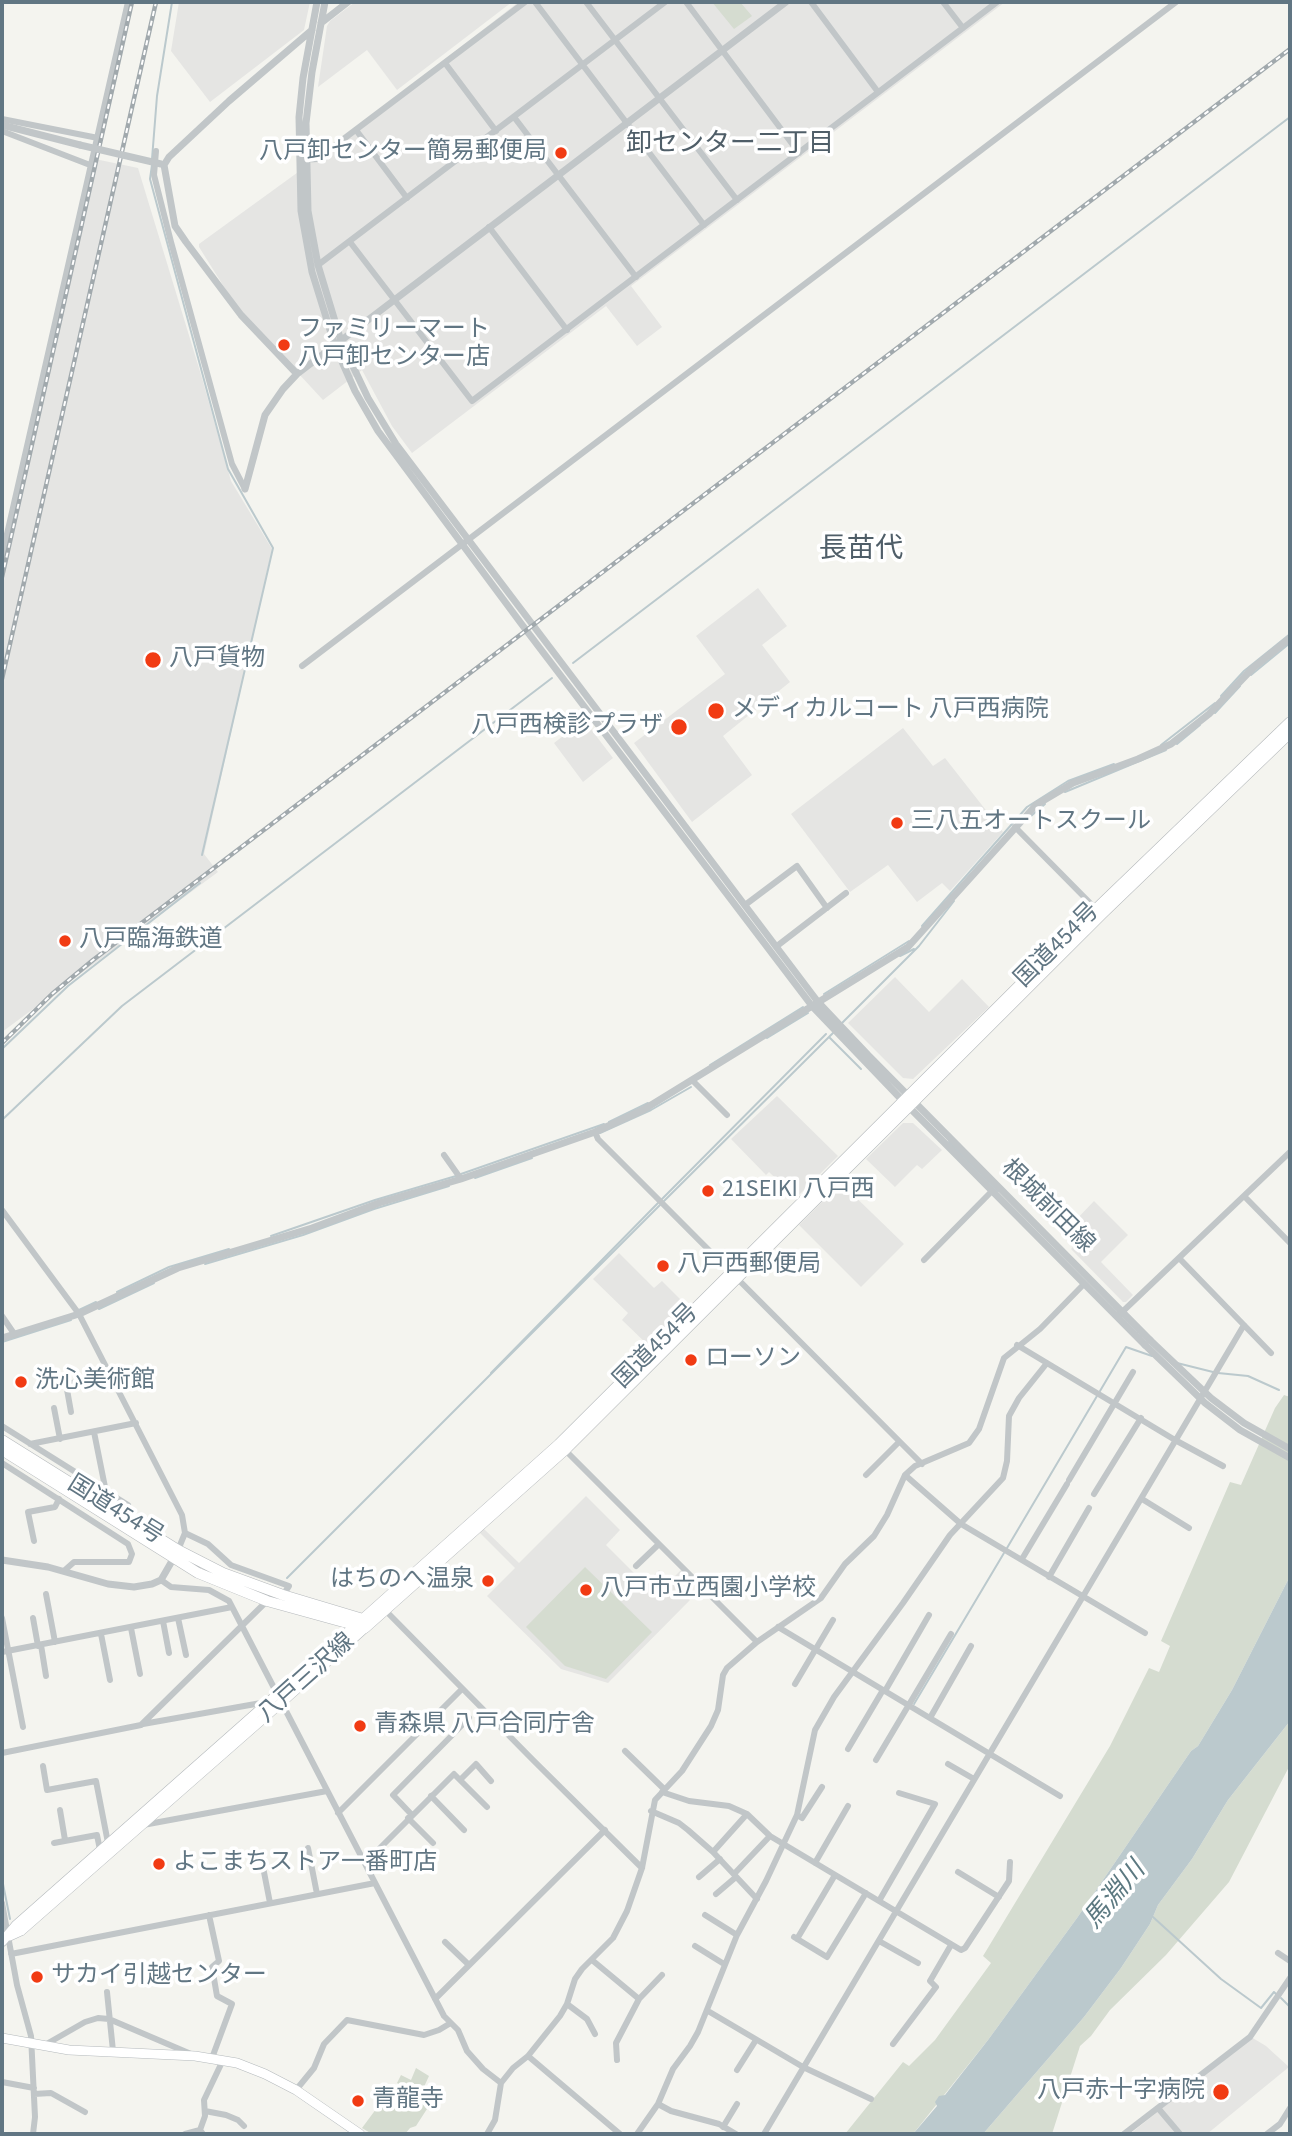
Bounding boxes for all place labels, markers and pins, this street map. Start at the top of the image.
place label: 八戸卸センター簡易郵便局 [259,139,547,167]
marker: 八戸卸センター簡易郵便局 [553,145,569,161]
place label: ファミリーマート 八戸卸センター店 [298,317,490,373]
marker: ファミリーマート 八戸卸センター店 [276,337,292,353]
place label: 八戸貨物 [169,646,265,674]
marker: 八戸貨物 [143,650,163,670]
place label: メディカルコート 八戸西病院 [732,697,1049,725]
marker: メディカルコート 八戸西病院 [706,701,726,721]
place label: 八戸西検診プラザ [471,713,663,741]
marker: 八戸西検診プラザ [669,717,689,737]
place label: 三八五オートスクール [911,809,1151,837]
marker: 三八五オートスクール [889,815,905,831]
place label: 八戸臨海鉄道 [79,927,223,955]
marker: 八戸臨海鉄道 [57,933,73,949]
place label: 21SEIKI 八戸西 [722,1177,875,1205]
marker: 21SEIKI 八戸西 [700,1183,716,1199]
place label: 八戸西郵便局 [677,1252,821,1280]
marker: 八戸西郵便局 [655,1258,671,1274]
place label: ローソン [705,1346,801,1374]
marker: ローソン [683,1352,699,1368]
place label: 洗心美術館 [35,1368,155,1396]
marker: 洗心美術館 [13,1374,29,1390]
place label: はちのへ温泉 [330,1567,474,1595]
marker: はちのへ温泉 [480,1573,496,1589]
place label: 八戸市立西園小学校 [600,1576,816,1604]
marker: 八戸市立西園小学校 [578,1582,594,1598]
place label: 青森県 八戸合同庁舎 [374,1712,595,1740]
marker: 青森県 八戸合同庁舎 [352,1718,368,1734]
place label: よこまちストア一番町店 [173,1850,437,1878]
marker: よこまちストア一番町店 [151,1856,167,1872]
place label: サカイ引越センター [51,1963,267,1991]
marker: サカイ引越センター [29,1969,45,1985]
place label: 八戸赤十字病院 [1037,2078,1205,2106]
marker: 八戸赤十字病院 [1211,2082,1231,2102]
place label: 青龍寺 [372,2087,444,2115]
marker: 青龍寺 [350,2093,366,2109]

